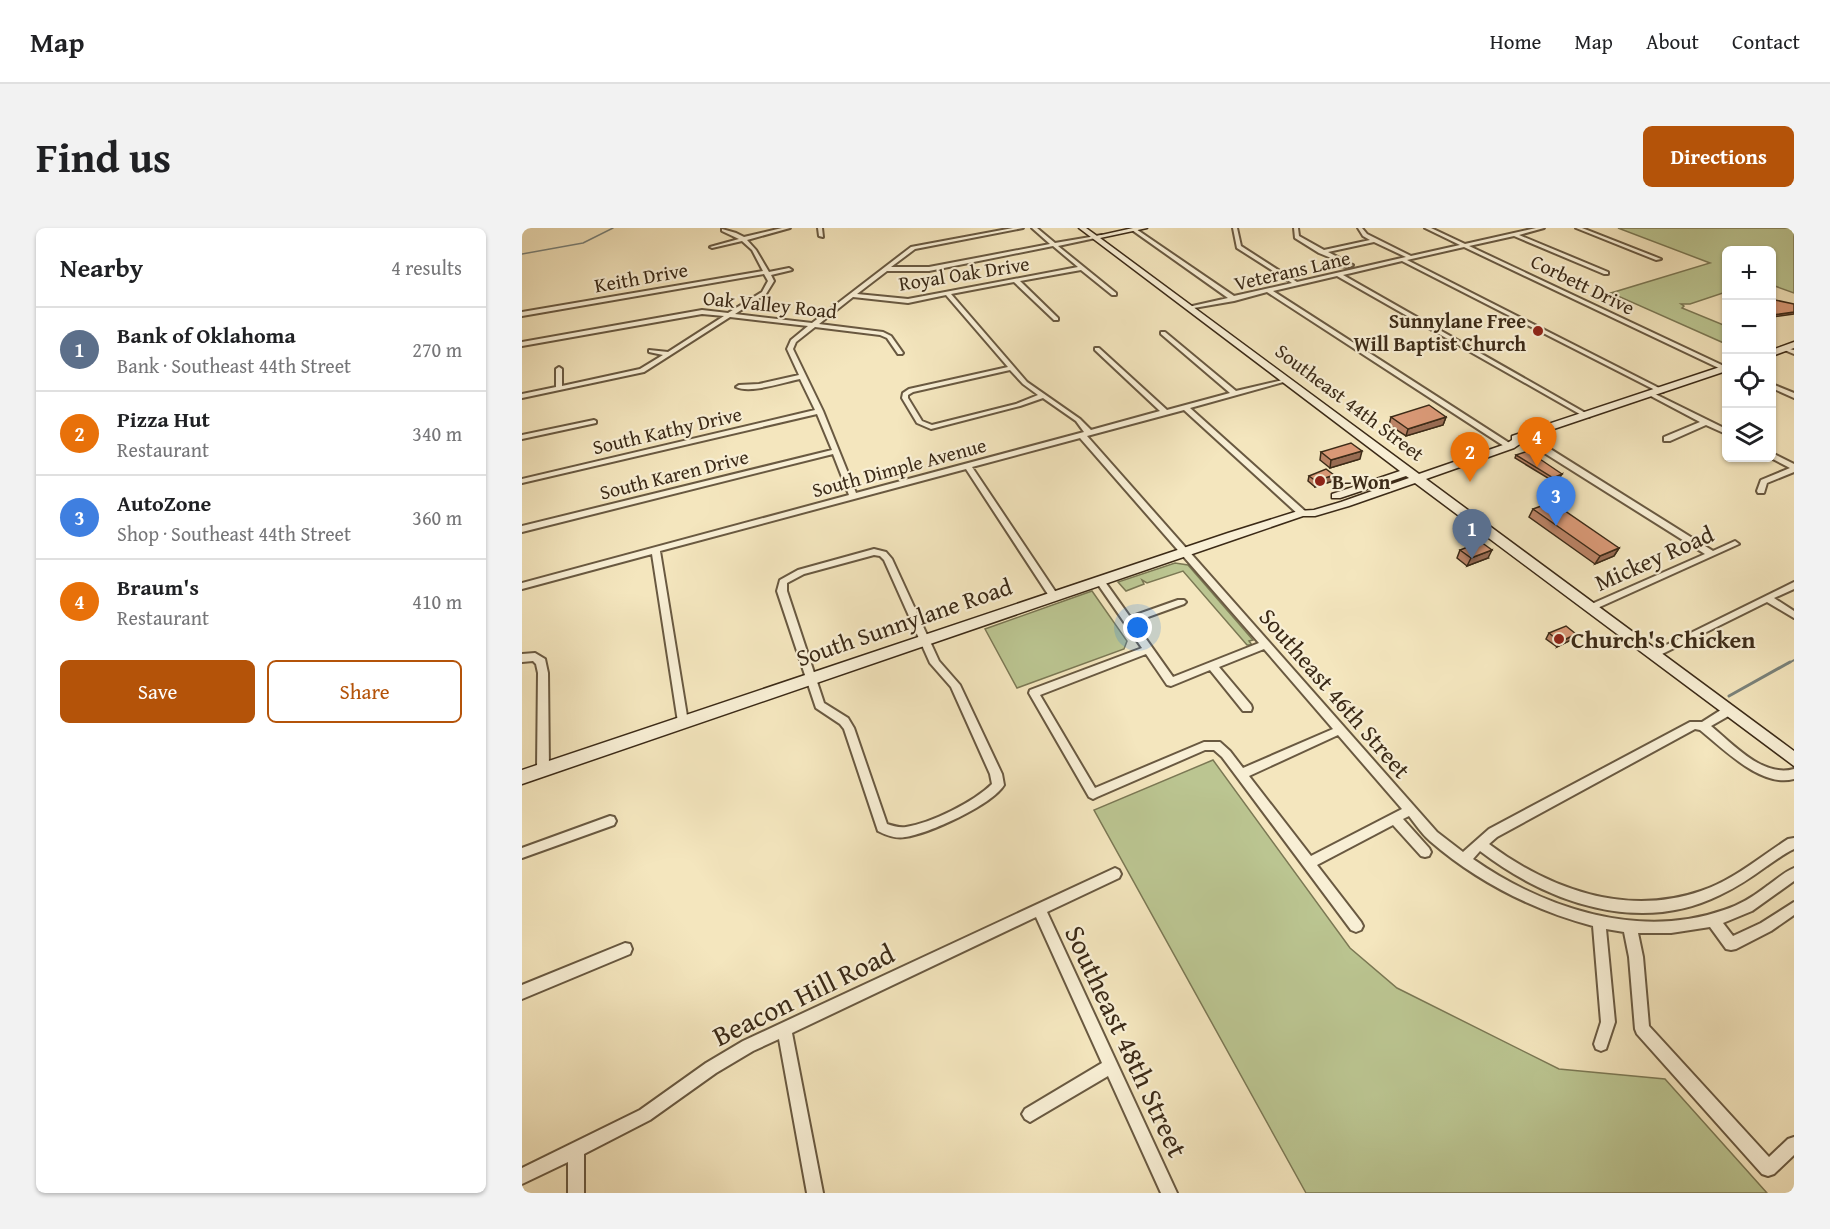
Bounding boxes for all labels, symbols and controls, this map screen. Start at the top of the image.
text: Map [30,21,84,62]
text: Home [1490,26,1541,57]
text: Map [1574,26,1613,57]
text: About [1646,26,1699,57]
text: Contact [1732,26,1800,57]
text: Find us [36,126,171,187]
button: Directions [1643,126,1794,187]
street label: Veterans Lane [1231,243,1353,297]
street label: Corbett Drive [1526,246,1640,322]
map controls [1722,246,1776,462]
button: + [1722,246,1776,300]
text: Nearby [60,248,143,287]
street label: Royal Oak Drive [897,248,1031,298]
text: 4 results [391,253,462,282]
street label: Keith Drive [592,255,690,299]
street label: Oak Valley Road [702,283,839,325]
button: − [1722,300,1776,354]
place label: Sunnylane Free Will Baptist Church [1353,306,1526,358]
text: Bank of Oklahoma [117,319,296,351]
marker: Sunnylane Free Will Baptist Church [1531,324,1545,338]
text: 1 [74,335,85,364]
text: 270 m [412,335,462,364]
street label: Southeast 44th Street [1269,336,1431,468]
text: Bank · Southeast 44th Street [117,351,351,380]
button: locate [1722,354,1776,408]
street label: South Kathy Drive [590,399,744,461]
text: Pizza Hut [117,403,210,435]
button: layers [1722,408,1776,462]
pin: 4 [1518,418,1556,467]
text: 2 [74,419,85,448]
text: 340 m [412,419,462,448]
street label: South Dimple Avenue [809,430,989,504]
pin: 2 [1450,432,1490,482]
text: Restaurant [117,435,209,464]
street label: South Karen Drive [596,441,752,507]
place label: B-Won [1332,467,1390,496]
marker: B-Won [1313,474,1327,488]
pin: 3 [1536,476,1576,526]
text: AutoZone [117,487,211,519]
text: 3 [74,503,85,532]
text: 360 m [412,503,462,532]
pin: 1 [1452,510,1492,559]
street label: Mickey Road [1589,516,1719,600]
text: Shop · Southeast 44th Street [117,519,351,548]
street label: South Sunnylane Road [791,569,1017,675]
text: Braum's [117,571,199,603]
text: 4 [74,587,85,616]
text: 410 m [412,587,462,616]
street label: Southeast 46th Street [1251,600,1419,786]
text: Restaurant [117,603,209,632]
your location [1123,613,1152,642]
place label: Church's Chicken [1571,622,1755,657]
marker: Church's Chicken [1552,632,1566,646]
button: Save [60,660,255,723]
button: Share [267,660,462,723]
street label: Southeast 48th Street [1055,918,1199,1164]
street label: Beacon Hill Road [705,932,901,1056]

